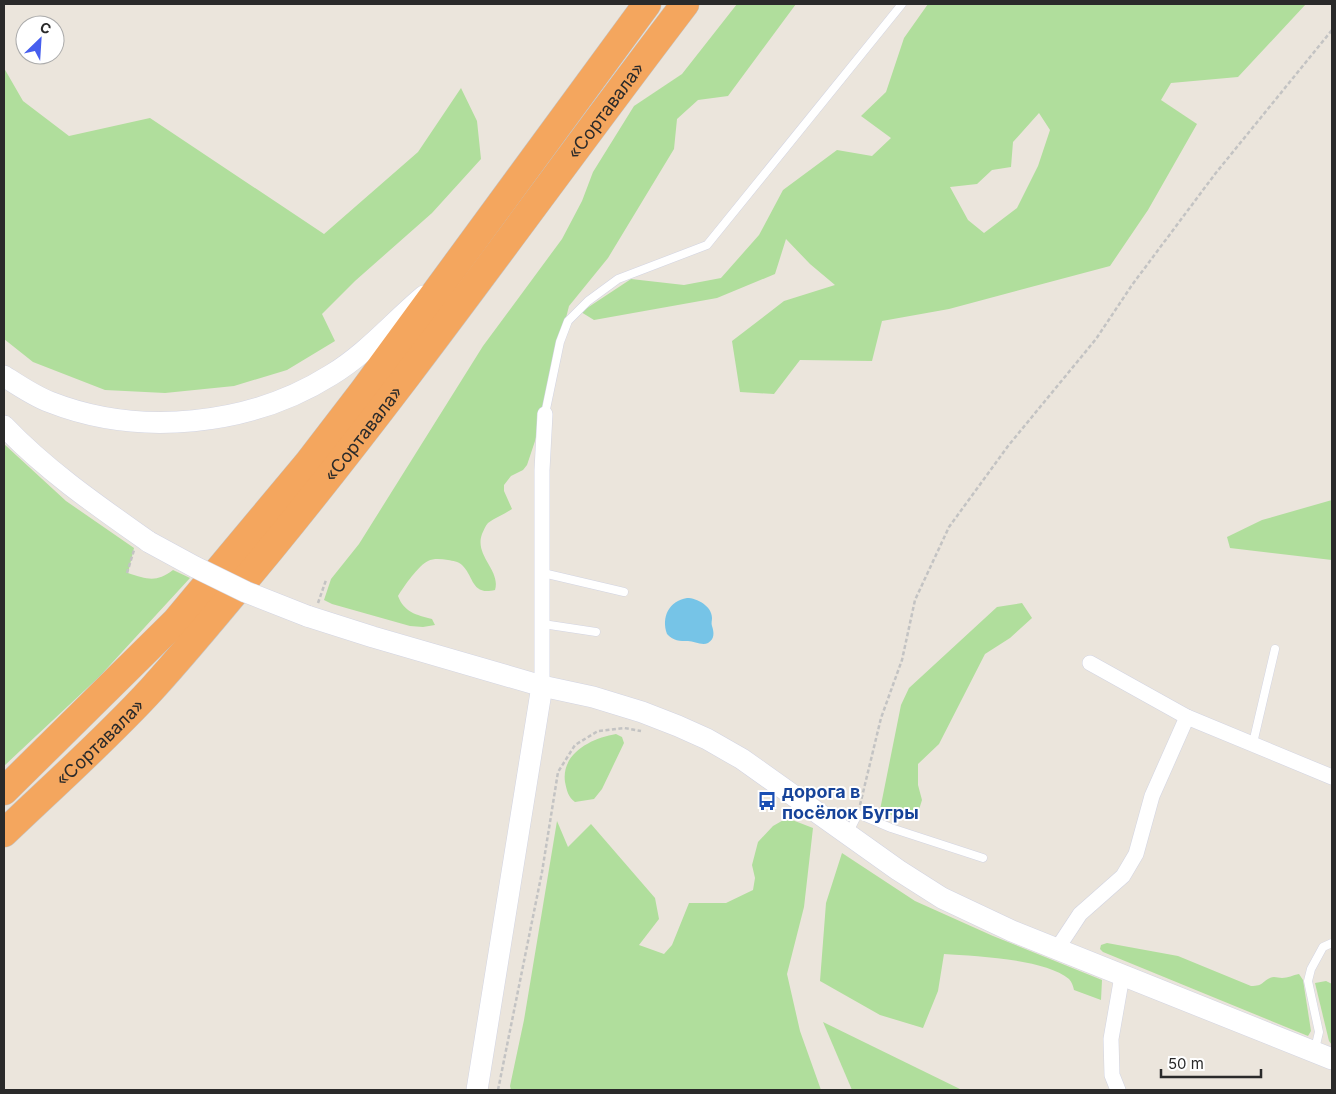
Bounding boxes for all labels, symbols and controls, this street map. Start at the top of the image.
north arrow [15,15,65,65]
text: С [37,18,54,38]
street label: «Сортавала» [562,58,648,163]
street label: «Сортавала» [319,381,406,485]
street label: «Сортавала» [51,694,148,790]
place label: дорога в посёлок Бугры [782,781,919,823]
bus stop icon: дорога в посёлок Бугры [756,790,778,812]
scale bar [1161,1046,1261,1078]
text: 50 m [1168,1054,1204,1073]

